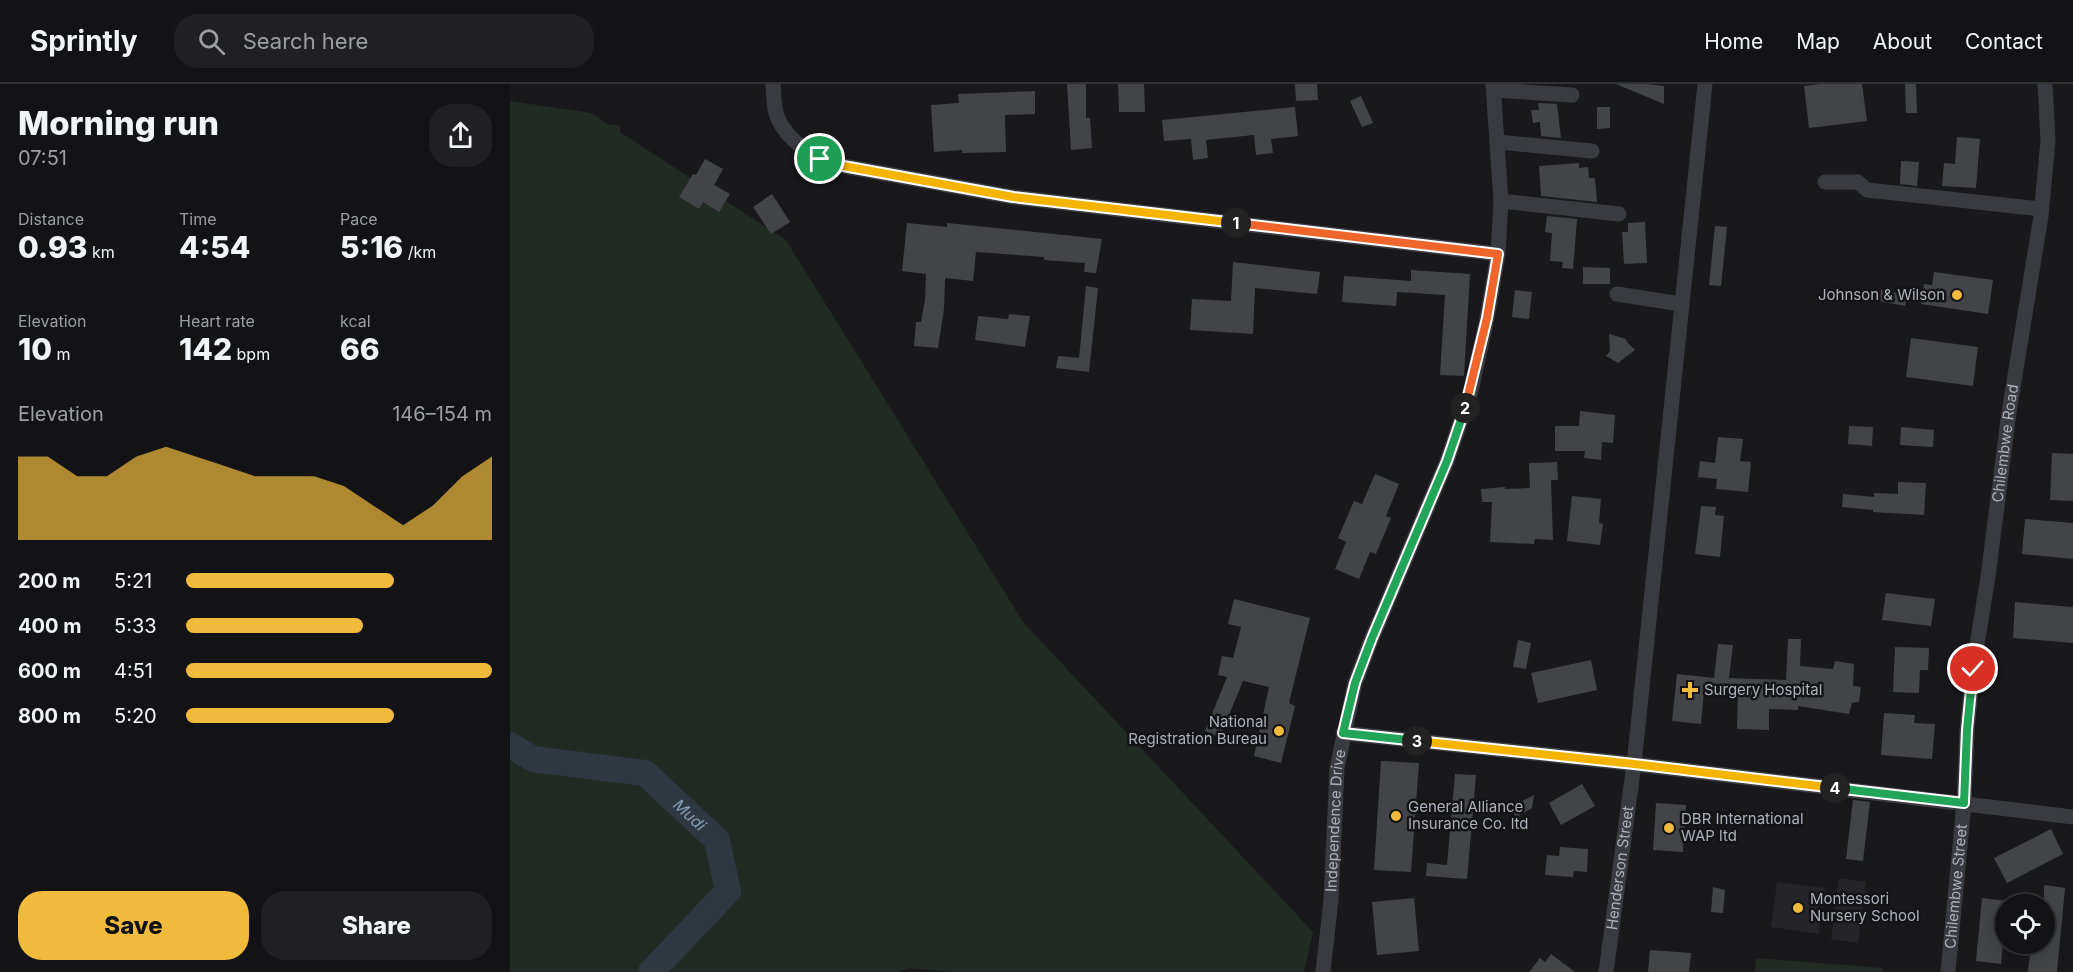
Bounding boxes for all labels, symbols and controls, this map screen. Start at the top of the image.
search box [174,14,594,68]
text: Sprintly [30,24,138,58]
icon: search [195,25,228,58]
text: Search here [243,28,368,54]
text: Home [1704,29,1763,54]
text: Map [1796,29,1840,54]
text: About [1873,29,1932,54]
text: Contact [1965,29,2043,54]
text: Morning run [18,103,219,143]
button: share [429,104,492,167]
pin [794,133,845,184]
icon: arrive [803,142,836,175]
text: 07:51 [18,146,67,170]
pin: 1 [1221,208,1251,238]
text: Distance [18,209,84,229]
text: Time [179,209,217,229]
text: Pace [340,209,378,229]
text: 1 [1233,213,1239,233]
text: 0.93 [18,229,88,265]
text: 4:54 [179,229,250,265]
text: 5:16 [340,229,403,265]
text: km [88,242,115,262]
text: /km [403,242,436,262]
place label: Johnson & Wilson [1818,285,1945,304]
marker: Johnson & Wilson [1950,288,1964,302]
text: Elevation [18,311,87,331]
text: Heart rate [179,311,255,331]
text: kcal [340,311,371,331]
text: 10 [18,331,52,367]
text: 142 [179,331,232,367]
text: 66 [340,331,380,367]
text: m [52,344,71,364]
text: bpm [232,344,270,364]
street label: Chilembwe Road [1988,383,2022,504]
pin: 2 [1450,393,1480,423]
text: 2 [1460,398,1470,418]
text: Elevation [18,402,104,426]
text: 146–154 m [392,402,492,426]
text: 200 m [18,569,81,593]
text: 5:21 [114,569,152,593]
text: 400 m [18,614,82,638]
text: 5:33 [114,614,157,638]
pin [1947,643,1998,694]
icon: check [1956,652,1989,685]
text: 600 m [18,659,81,683]
text: 4:51 [114,659,153,683]
place label: Surgery Hospital [1704,680,1822,699]
marker: Surgery Hospital [1681,681,1699,699]
text: 800 m [18,704,81,728]
text: 5:20 [114,704,157,728]
place label: National Registration Bureau [1128,712,1267,748]
marker: National Registration Bureau [1272,724,1286,738]
pin: 3 [1402,726,1432,756]
text: 3 [1412,731,1422,751]
street label: Independence Drive [1321,747,1350,892]
pin: 4 [1820,773,1850,803]
text: 4 [1830,778,1840,798]
water label: Mudi [669,795,711,836]
place label: General Alliance Insurance Co. ltd [1408,797,1528,833]
street label: Henderson Street [1602,805,1637,931]
marker: General Alliance Insurance Co. ltd [1389,809,1403,823]
place label: DBR International WAP ltd [1681,809,1804,845]
marker: DBR International WAP ltd [1662,821,1676,835]
street label: Chilembwe Street [1940,823,1971,950]
place label: Montessori Nursery School [1810,889,1920,925]
button: Save [18,891,249,960]
button: Share [261,891,492,960]
map controls [1995,894,2055,954]
button: locate [1995,894,2055,954]
marker: Montessori Nursery School [1791,901,1805,915]

